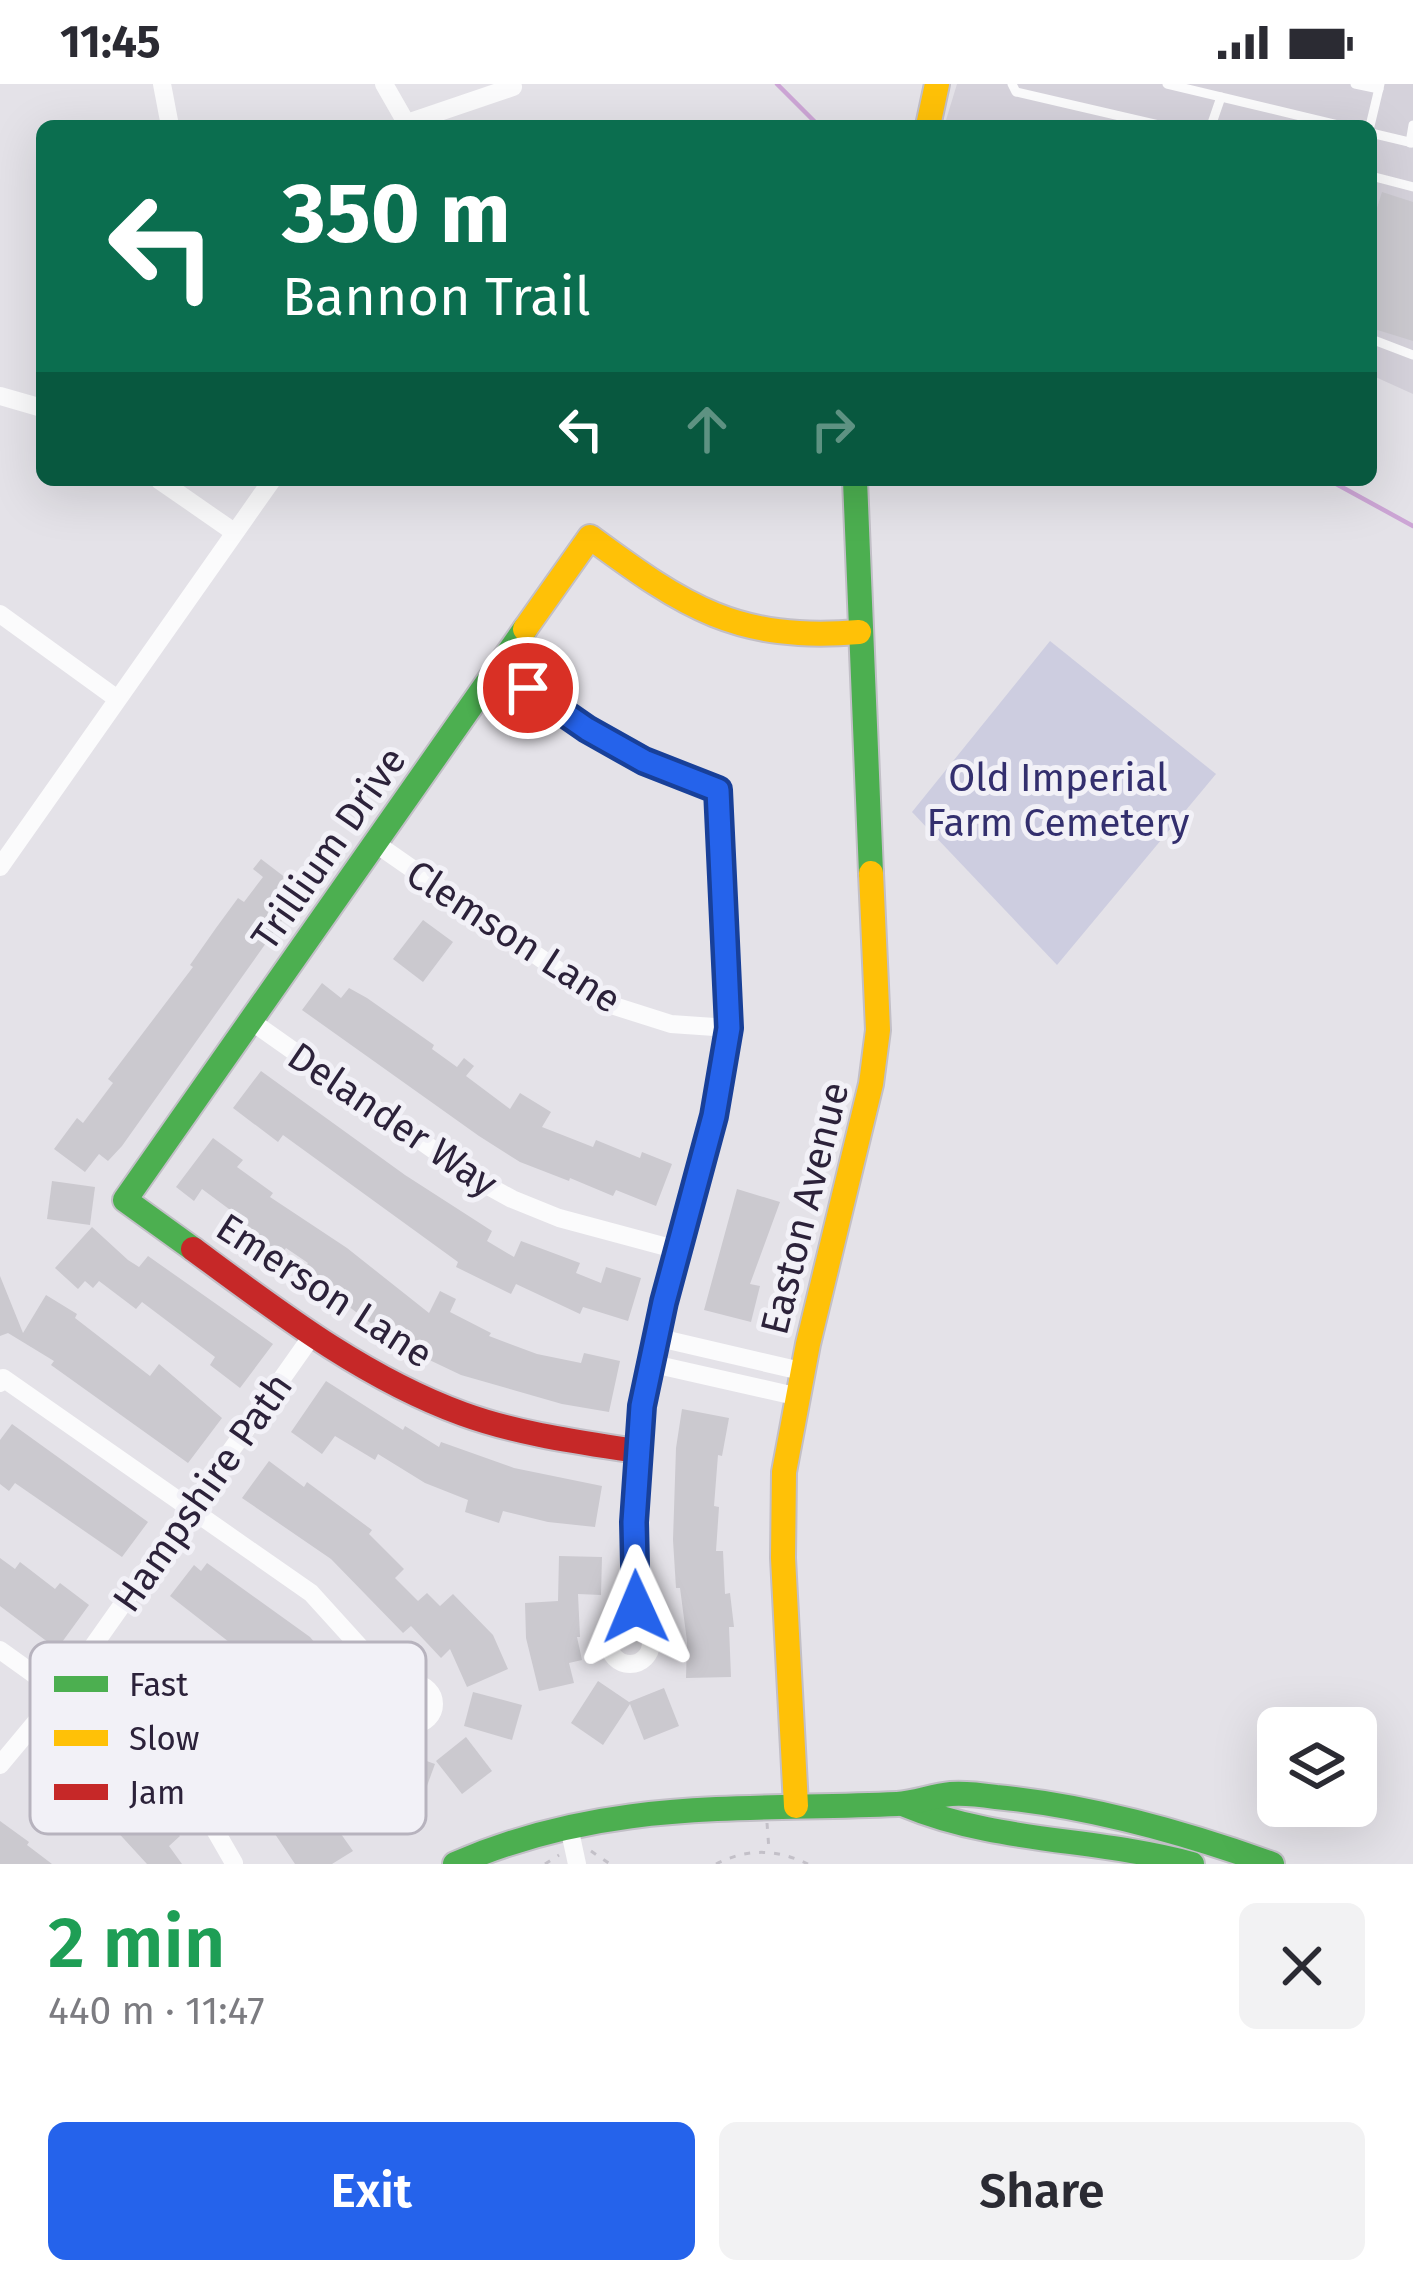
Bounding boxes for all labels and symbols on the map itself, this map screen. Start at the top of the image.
pin [477,637,579,739]
street label: Trillium Drive [242,738,416,959]
park label: Old Imperial Farm Cemetery [927,755,1189,846]
street label: Clemson Lane [398,851,629,1023]
street label: Delander Way [279,1033,506,1207]
street label: Easton Avenue [751,1077,859,1339]
street label: Emerson Lane [208,1204,441,1378]
street label: Hampshire Path [104,1364,302,1621]
position arrow [573,1544,699,1670]
legend [30,1642,426,1834]
text: Fast [129,1665,188,1705]
text: Slow [129,1719,199,1759]
text: Jam [129,1773,185,1813]

